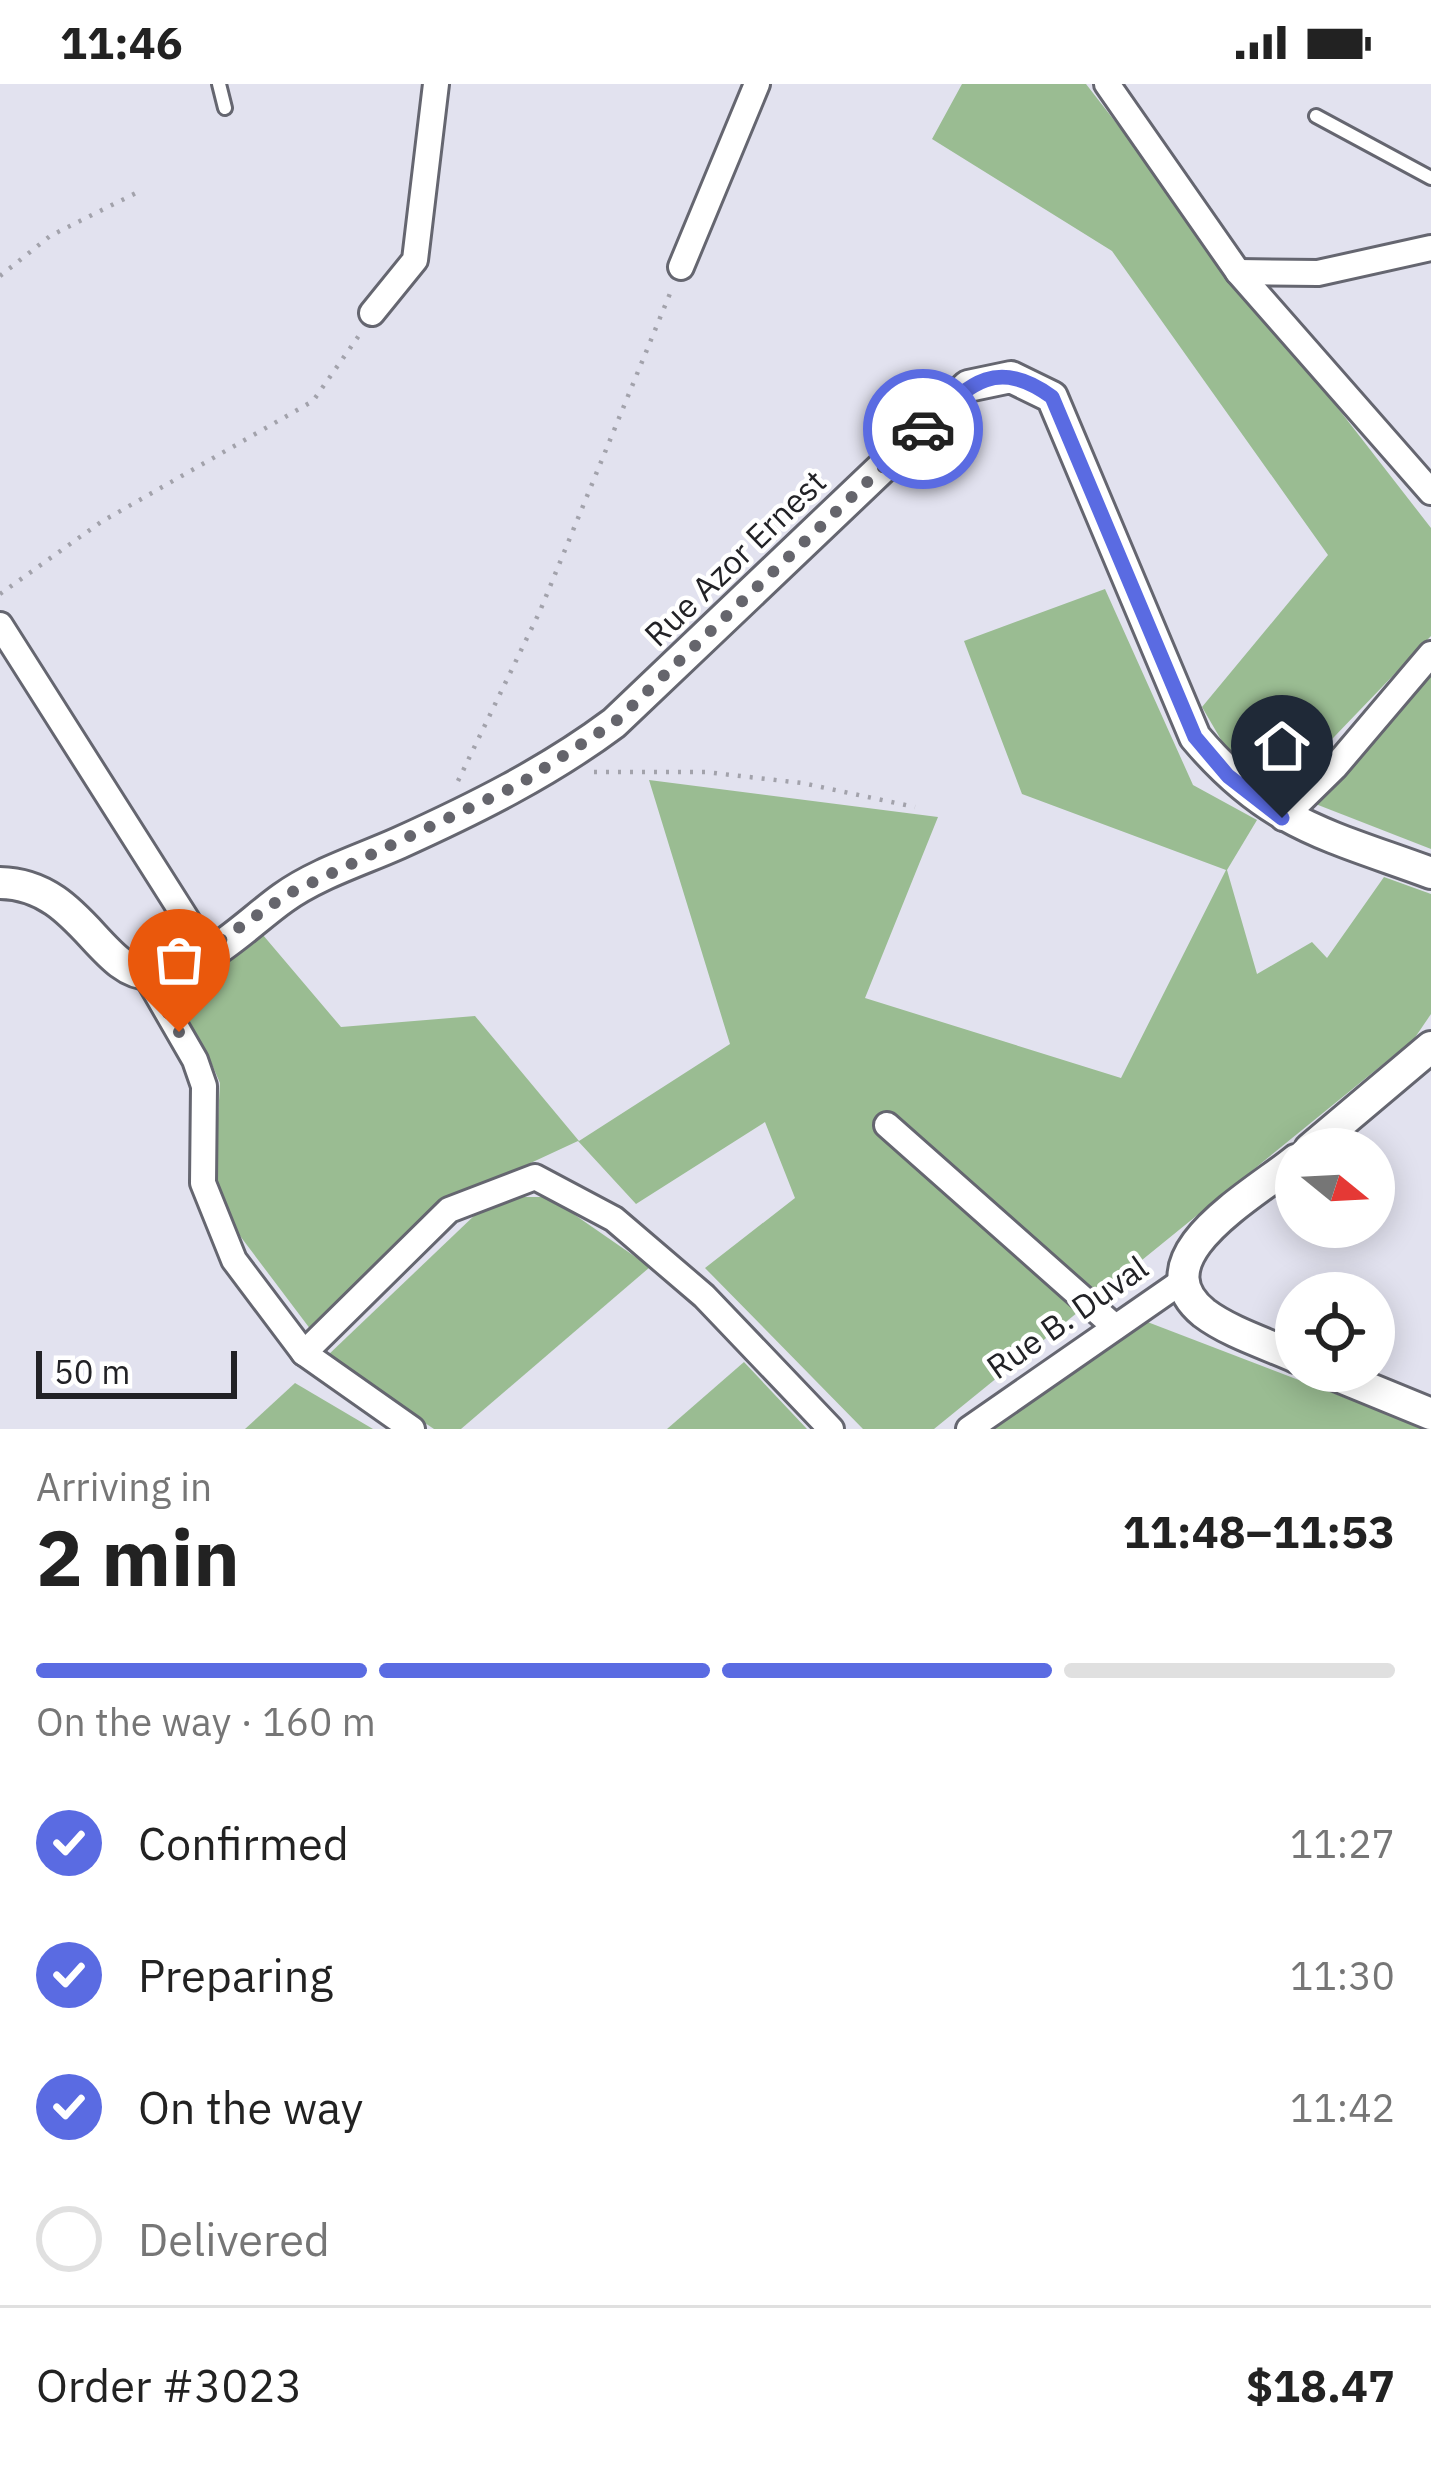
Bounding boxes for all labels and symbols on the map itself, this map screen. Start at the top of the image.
courier [863,369,983,489]
street label: Rue Azor Ernest [635,460,835,655]
pin [1231,695,1333,818]
pin [128,909,230,1032]
north arrow [1275,1128,1395,1248]
street label: Rue B. Duval [978,1245,1156,1388]
scale bar [36,1345,237,1398]

